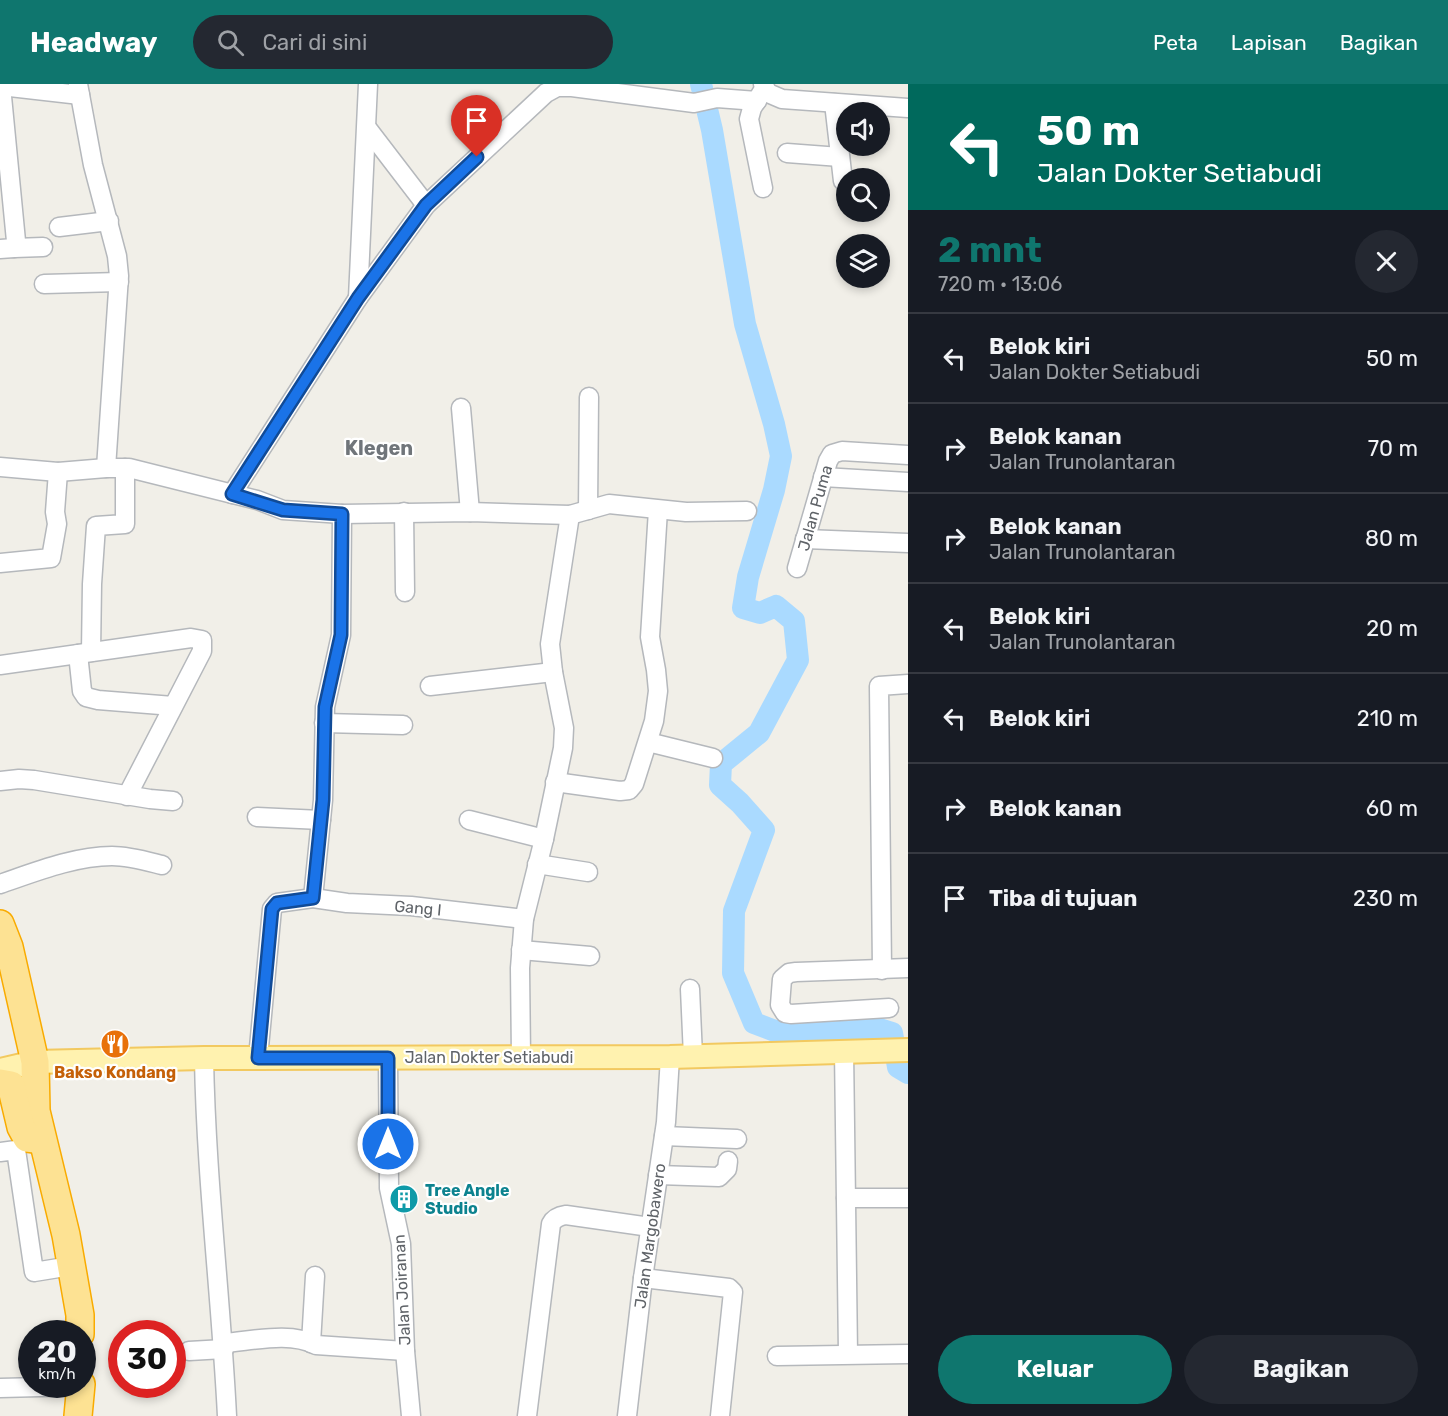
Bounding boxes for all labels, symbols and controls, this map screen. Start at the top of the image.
search box [193,15,613,69]
text: Headway [30,26,157,59]
icon: search [214,26,247,59]
text: Cari di sini [262,29,367,56]
text: Peta [1153,30,1198,55]
text: Lapisan [1231,30,1307,55]
text: Bagikan [1340,30,1418,55]
pin [451,95,502,157]
map controls [836,102,890,288]
button: sound [836,102,890,156]
icon: arrive [460,104,493,137]
text: 50 m [1037,106,1140,156]
icon: left [938,108,1016,186]
text: Jalan Dokter Setiabudi [1037,157,1322,189]
button: search [836,168,890,222]
text: 2 mnt [938,228,1042,271]
button: close [1355,230,1418,293]
button: layers [836,234,890,288]
text: 720 m · 13:06 [938,272,1062,296]
text: Belok kiri [989,333,1090,360]
icon: left [938,342,971,375]
text: 50 m [1366,345,1418,372]
text: Jalan Dokter Setiabudi [989,360,1200,384]
text: Belok kanan [989,423,1122,450]
icon: right [938,432,971,465]
text: 70 m [1368,435,1418,462]
district label: Klegen [345,436,413,460]
text: Jalan Trunolantaran [989,450,1176,474]
street label: Jalan Puma [794,463,836,553]
text: Belok kanan [989,513,1122,540]
icon: right [938,522,971,555]
text: 80 m [1365,525,1418,552]
text: Jalan Trunolantaran [989,540,1176,564]
text: Belok kiri [989,603,1090,630]
icon: left [938,612,971,645]
text: 20 m [1366,615,1418,642]
text: Jalan Trunolantaran [989,630,1176,654]
icon: left [938,702,971,735]
text: Belok kiri [989,705,1090,732]
text: 210 m [1357,705,1418,732]
icon: right [938,792,971,825]
text: Belok kanan [989,795,1122,822]
text: 60 m [1366,795,1418,822]
icon: arrive [938,882,971,915]
text: Tiba di tujuan [989,885,1137,912]
text: 230 m [1353,885,1418,912]
street label: Gang I [394,896,442,920]
restaurant icon: Bakso Kondang [99,1028,131,1060]
street label: Jalan Dokter Setiabudi [405,1048,573,1067]
place label: Bakso Kondang [54,1063,176,1082]
position arrow [356,1112,420,1176]
street label: Jalan Margobawero [630,1162,670,1310]
place label: Tree Angle Studio [425,1181,509,1218]
building icon: Tree Angle Studio [388,1183,420,1215]
street label: Jalan Joiranan [390,1234,414,1346]
speed limit sign: 30 [108,1320,186,1398]
text: 20 [37,1334,77,1370]
button: Keluar [938,1335,1172,1404]
button: Bagikan [1184,1335,1418,1404]
text: km/h [38,1365,76,1383]

